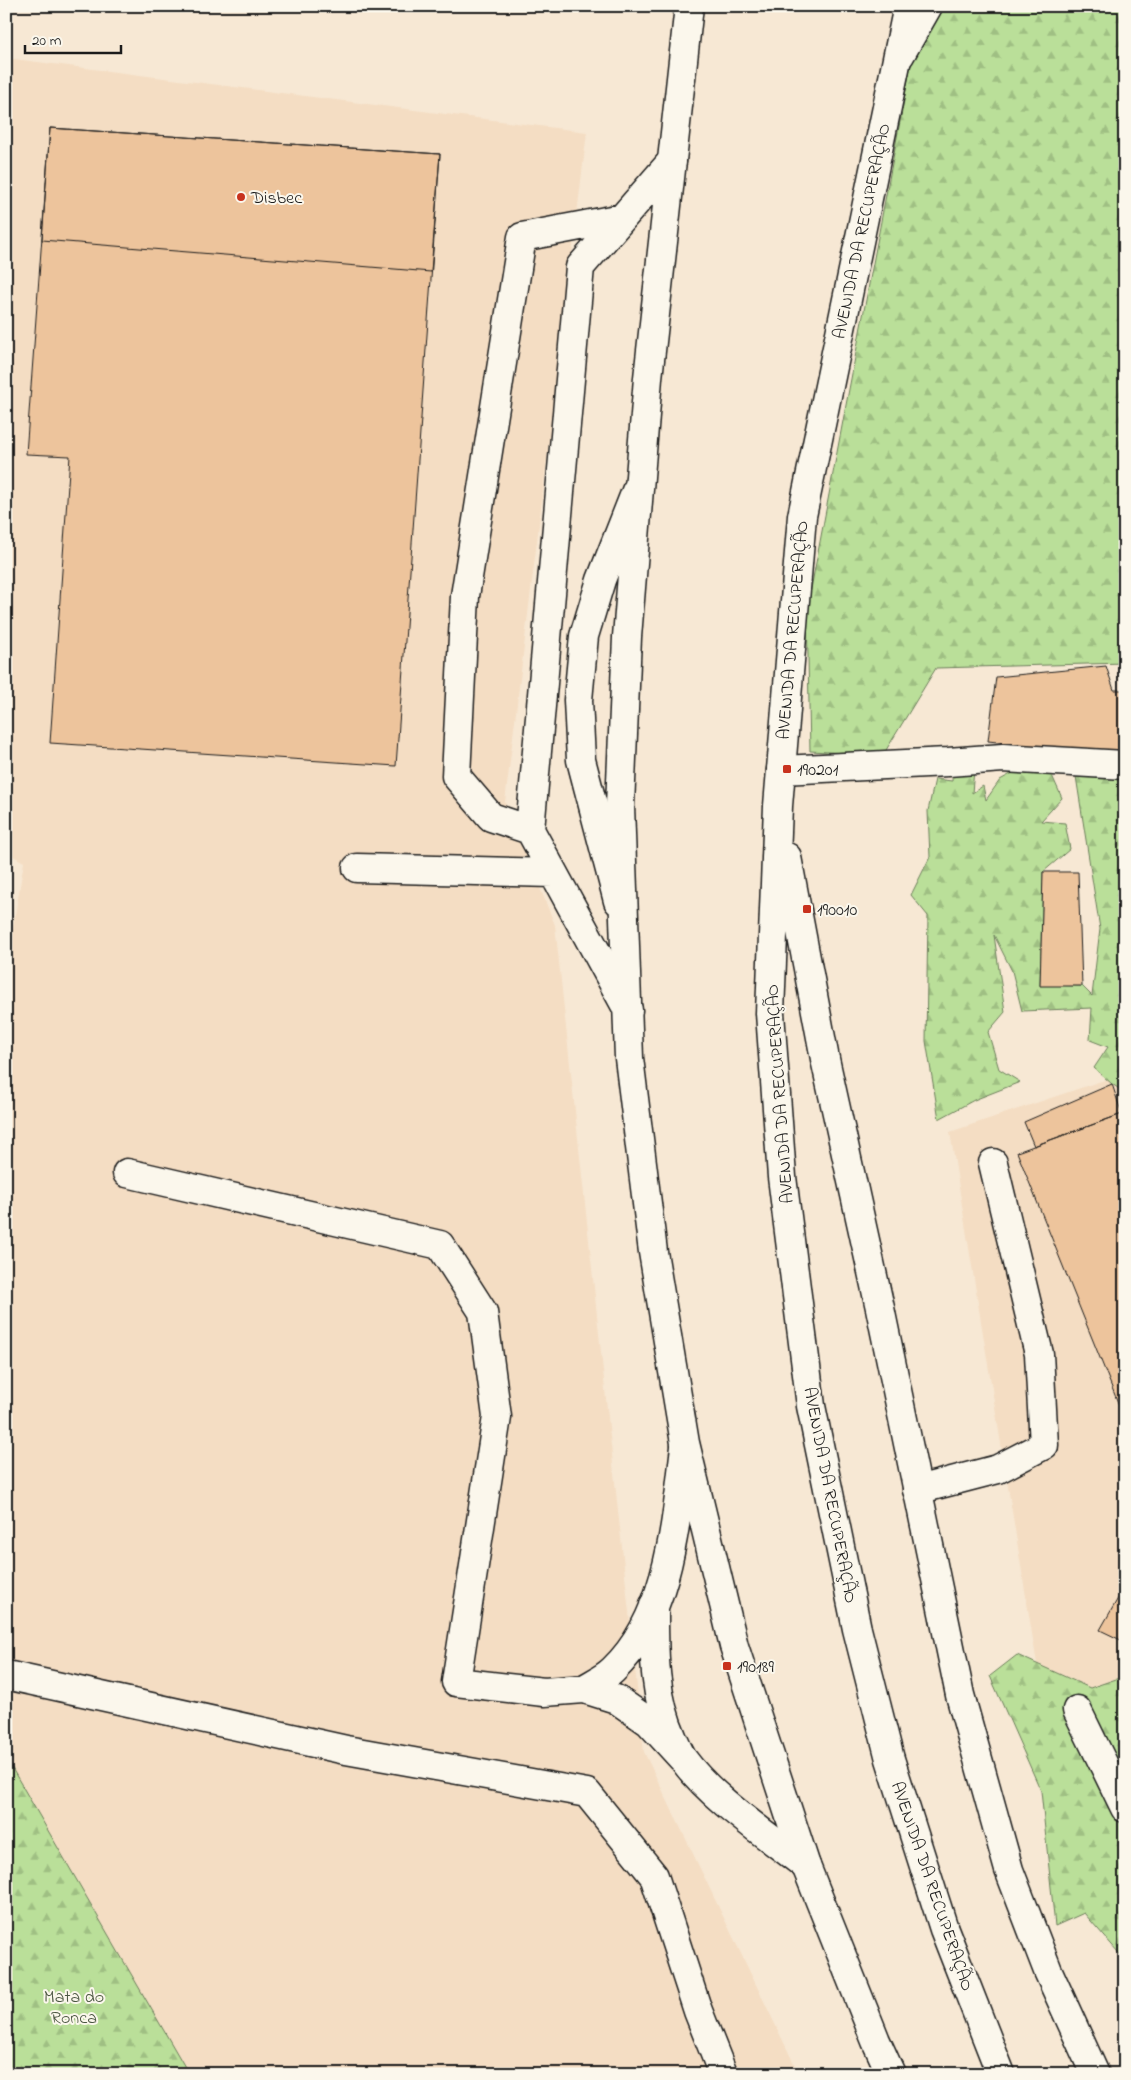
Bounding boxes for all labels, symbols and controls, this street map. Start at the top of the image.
scale bar [25,22,121,54]
text: 20 m [32,30,62,52]
street label: AVENIDA DA RECUPERAÇÃO [827,121,899,342]
place label: Disbec [250,186,302,212]
marker: Disbec [235,191,247,203]
street label: AVENIDA DA RECUPERAÇÃO [771,520,817,741]
place label: 190201 [797,758,839,784]
marker: 190201 [781,763,793,775]
place label: 190010 [817,898,857,924]
marker: 190010 [801,903,813,915]
street label: AVENIDA DA RECUPERAÇÃO [760,983,802,1204]
street label: AVENIDA DA RECUPERAÇÃO [795,1385,863,1606]
place label: 190189 [737,1655,774,1681]
marker: 190189 [721,1660,733,1672]
street label: AVENIDA DA RECUPERAÇÃO [883,1779,979,1995]
park label: Mata do Ronca [44,1985,104,2032]

